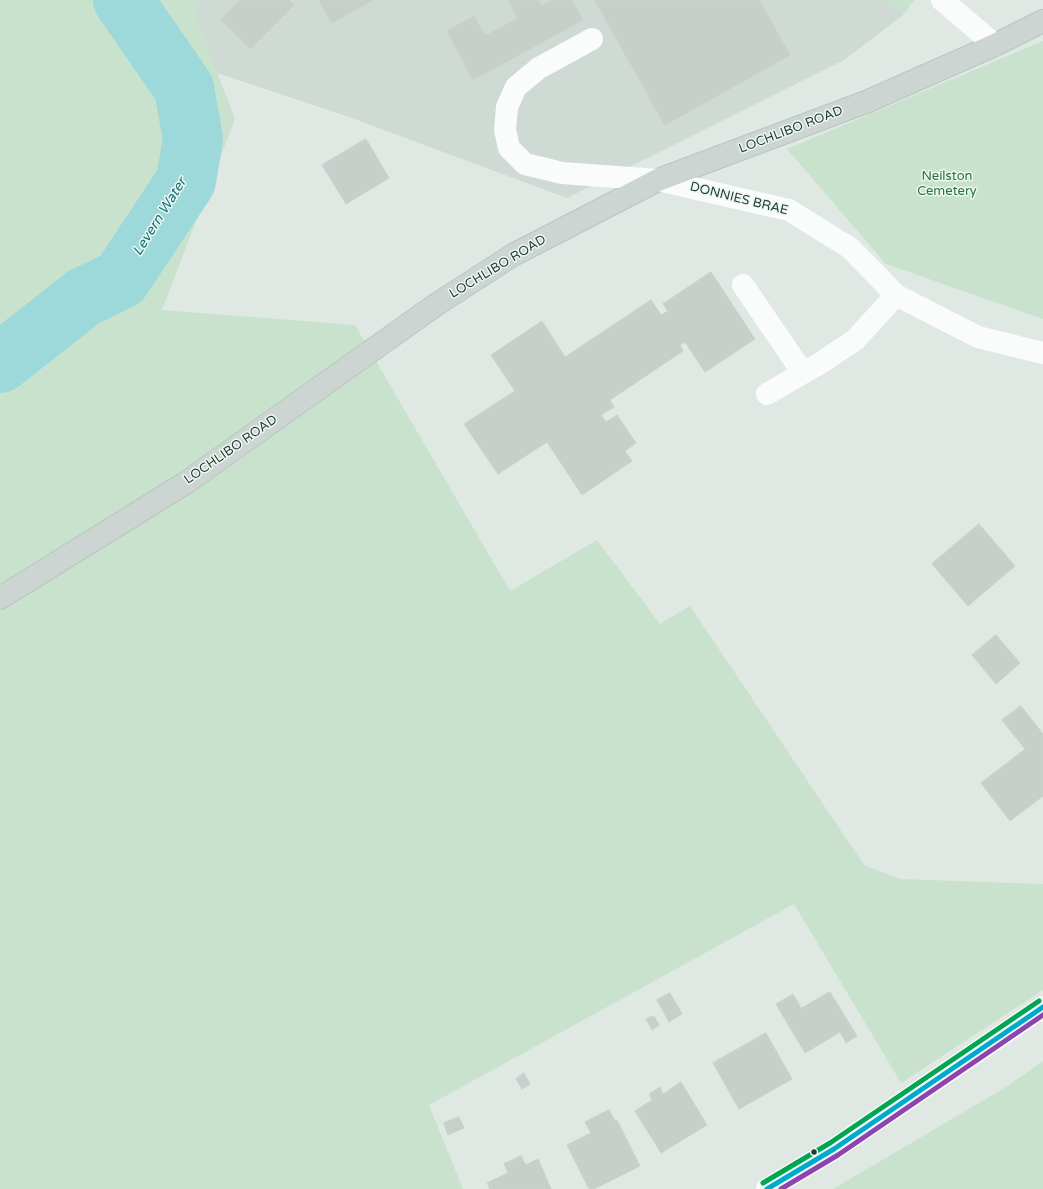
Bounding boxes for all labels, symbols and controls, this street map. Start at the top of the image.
street label: LOCHLIBO ROAD [737,103,845,157]
park label: Neilston Cemetery [917,169,977,200]
water label: Levern Water [129,175,191,259]
street label: DONNIES BRAE [688,179,790,219]
street label: LOCHLIBO ROAD [447,232,549,302]
street label: LOCHLIBO ROAD [181,412,281,488]
unlabelled marker [809,1147,819,1157]

